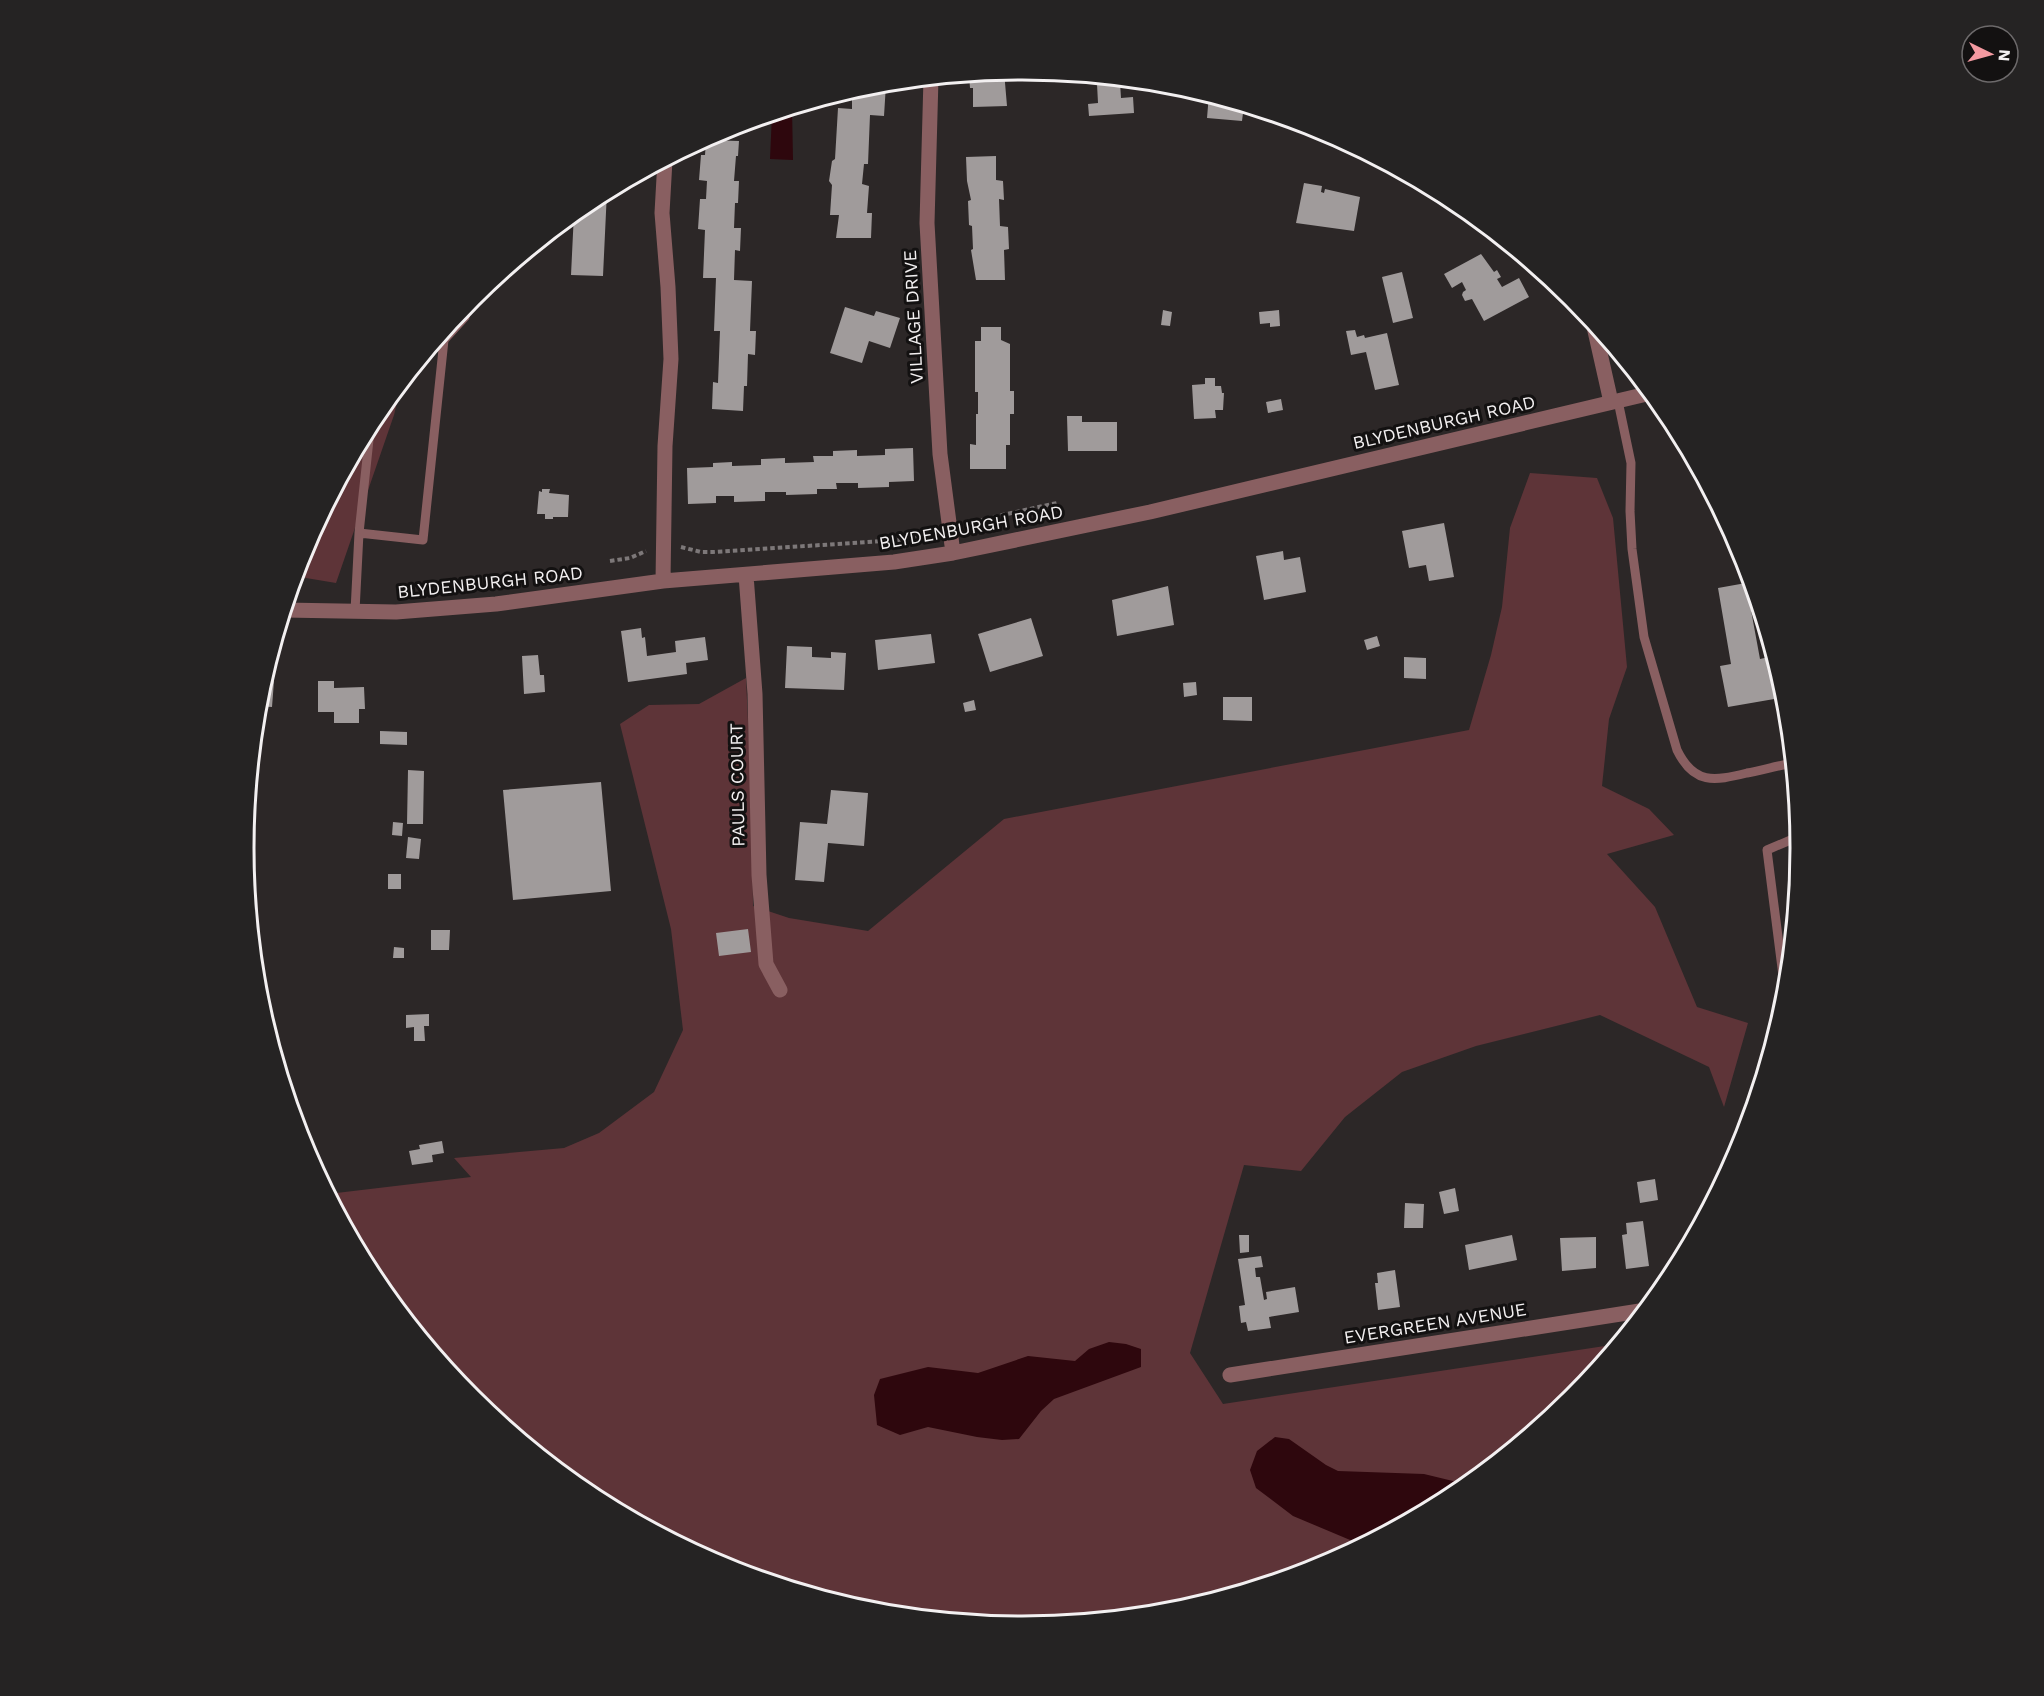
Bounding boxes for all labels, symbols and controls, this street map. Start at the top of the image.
north arrow [1960,24,2020,84]
text: N [1994,49,2014,62]
street label: VILLAGE DRIVE [899,249,927,385]
street label: BLYDENBURGH ROAD [1351,391,1537,453]
street label: BLYDENBURGH ROAD [877,500,1065,554]
street label: BLYDENBURGH ROAD [396,562,584,602]
street label: PAULS COURT [725,723,749,847]
street label: EVERGREEN AVENUE [1342,1298,1528,1348]

